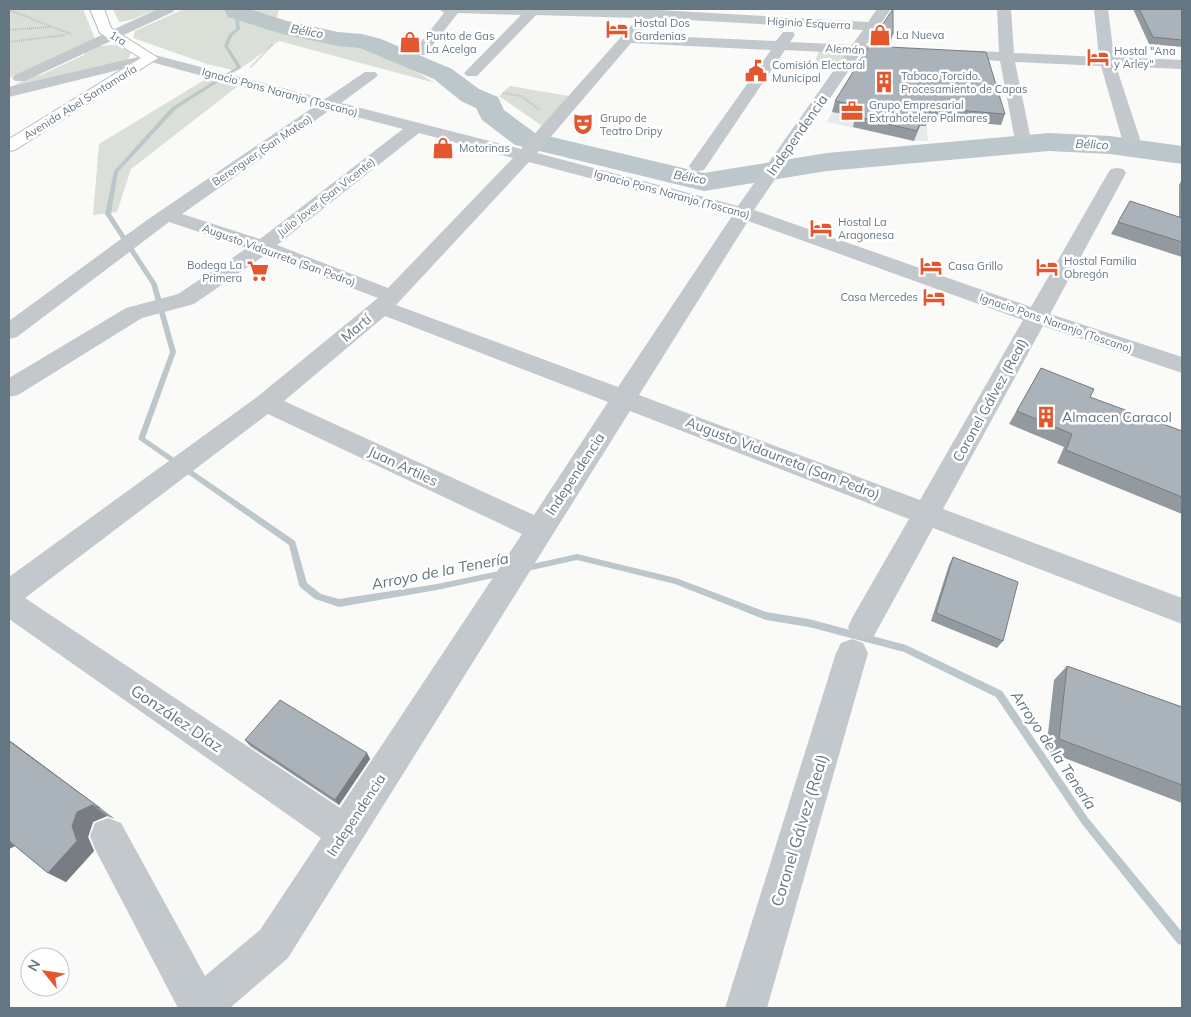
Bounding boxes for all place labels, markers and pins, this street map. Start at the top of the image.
hotel icon: Hostal Dos Gardenias [604,16,630,42]
place label: Hostal Dos Gardenias [634,16,690,43]
shop icon: La Nueva [867,22,893,48]
place label: La Nueva [896,28,944,42]
shop icon: Punto de Gas La Acelga [397,29,423,55]
place label: Punto de Gas La Acelga [426,29,494,56]
hotel icon: Hostal "Ana y Arley" [1085,44,1111,70]
place label: Hostal "Ana y Arley" [1114,44,1176,71]
public building icon: Comisión Electoral Municipal [743,58,769,84]
place label: Comisión Electoral Municipal [772,58,865,85]
building icon: Tabaco Torcido. Procesamiento de Capas [871,69,897,95]
place label: Tabaco Torcido. Procesamiento de Capas [901,69,1027,96]
office icon: Grupo Empresarial Extrahotelero Palmares [839,98,865,124]
place label: Grupo Empresarial Extrahotelero Palmares [869,98,988,125]
theatre icon: Grupo de Teatro Dripy [570,111,596,137]
place label: Grupo de Teatro Dripy [600,111,663,138]
shop icon: Motorinas [430,135,456,161]
place label: Motorinas [459,141,510,155]
hotel icon: Hostal La Aragonesa [808,215,834,241]
place label: Hostal La Aragonesa [838,215,894,242]
hotel icon: Casa Grillo [918,253,944,279]
hotel icon: Hostal Familia Obregón [1034,254,1060,280]
place label: Hostal Familia Obregón [1064,254,1137,281]
place label: Bodega La Primera [187,258,242,285]
supermarket icon: Bodega La Primera [245,258,271,284]
place label: Casa Grillo [948,259,1003,273]
hotel icon: Casa Mercedes [921,284,947,310]
place label: Casa Mercedes [840,290,918,304]
building icon: Almacen Caracol [1033,404,1059,430]
place label: Almacen Caracol [1062,408,1172,426]

